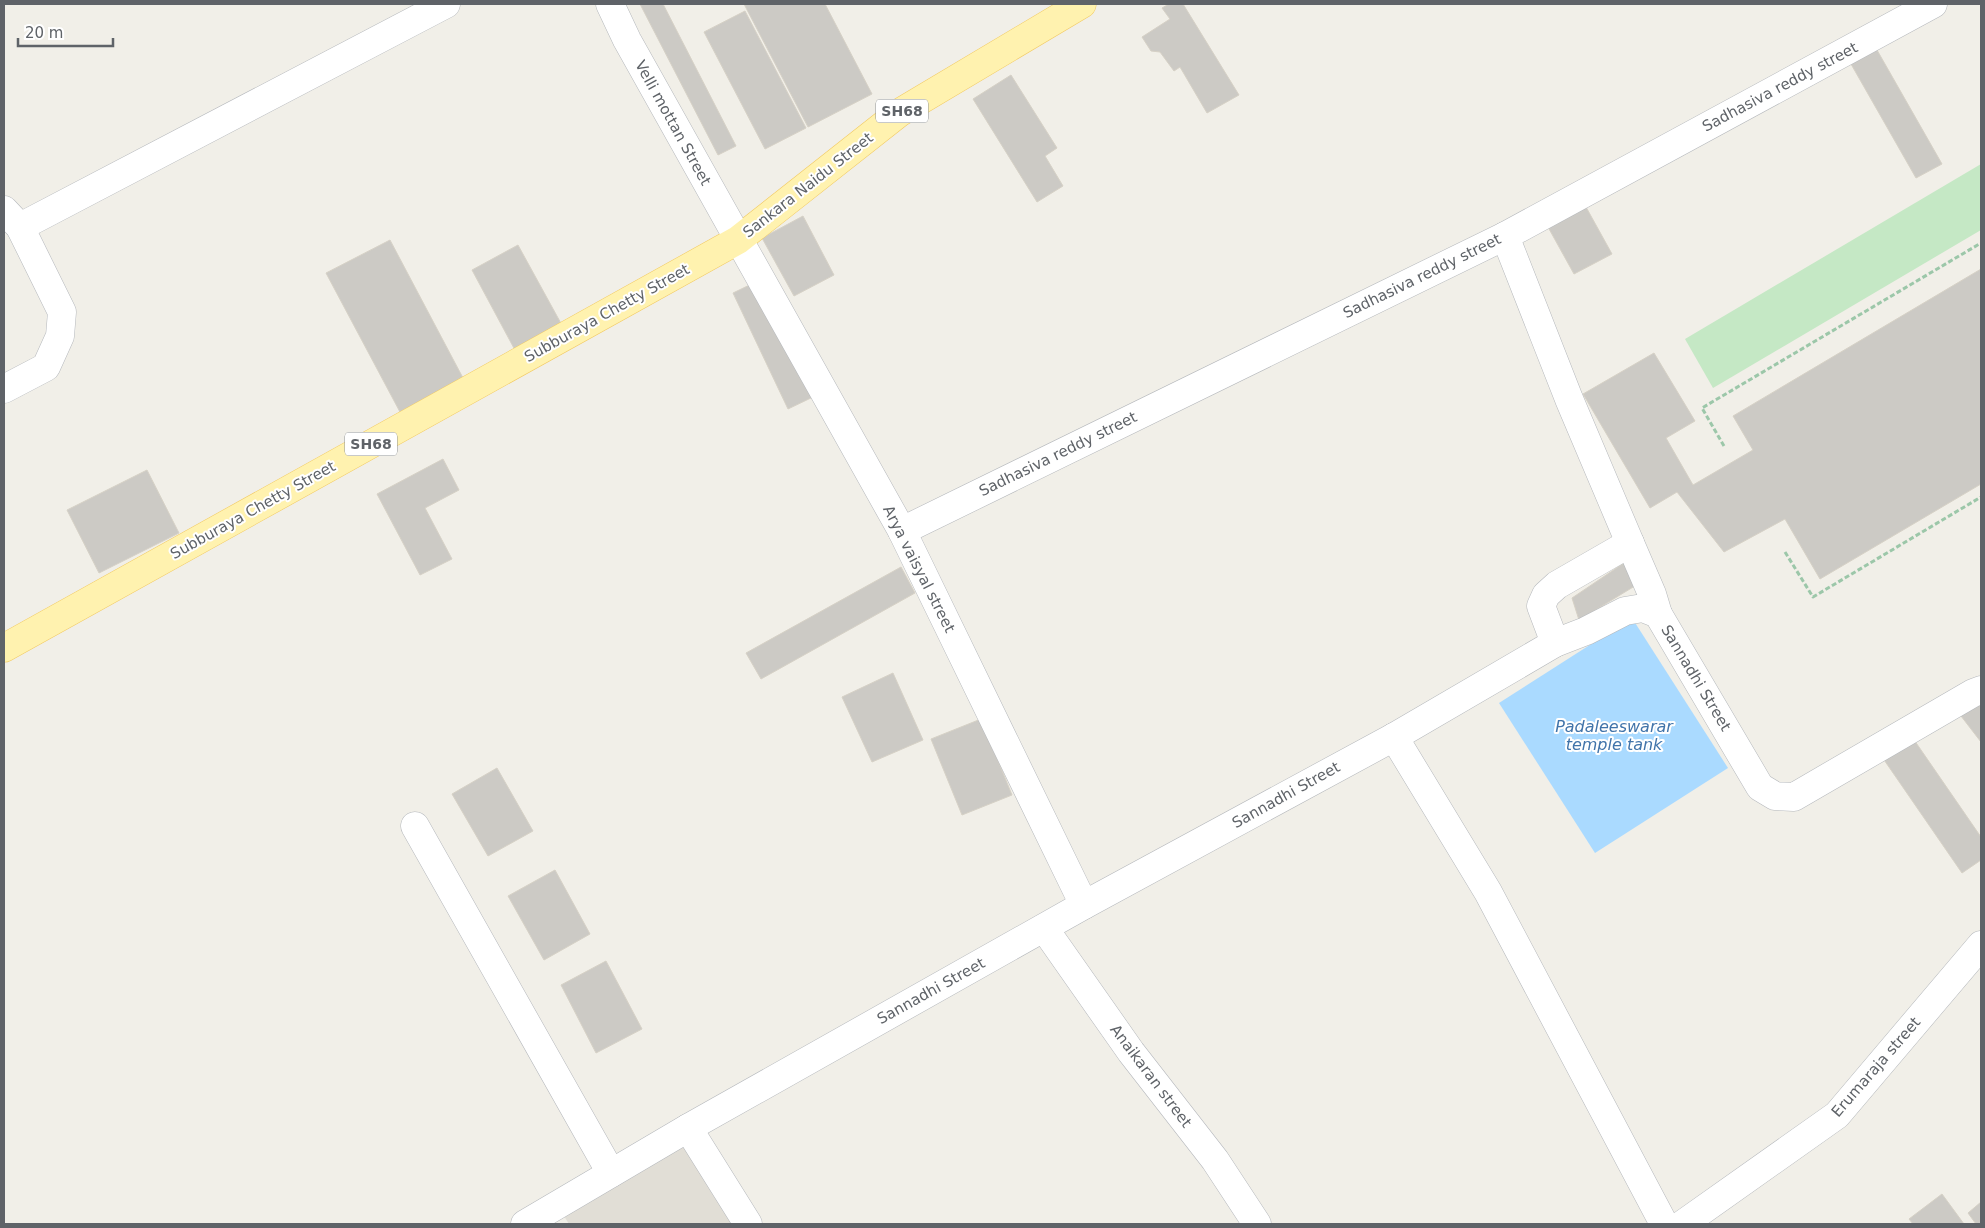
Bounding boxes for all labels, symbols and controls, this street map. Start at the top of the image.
scale bar [18,15,112,47]
text: 20 m [25,24,63,42]
street label: Sadhasiva reddy street [1699,38,1861,136]
street label: Velli mottan Street [631,57,715,189]
road number: SH68 [876,100,928,122]
street label: Sankara Naidu Street [739,129,877,241]
street label: Sadhasiva reddy street [1340,230,1504,322]
street label: Subburaya Chetty Street [521,260,693,366]
street label: Sadhasiva reddy street [976,408,1140,500]
road number: SH68 [345,432,397,456]
street label: Subburaya Chetty Street [167,457,339,563]
street label: Arya vaisyal street [879,502,959,636]
street label: Sannadhi Street [1657,622,1735,734]
water label: Padaleeswarar temple tank [1555,717,1674,754]
street label: Sannadhi Street [1229,758,1343,832]
street label: Sannadhi Street [874,954,988,1028]
street label: Erumaraja street [1828,1013,1924,1121]
street label: Anaikaran street [1106,1021,1196,1131]

